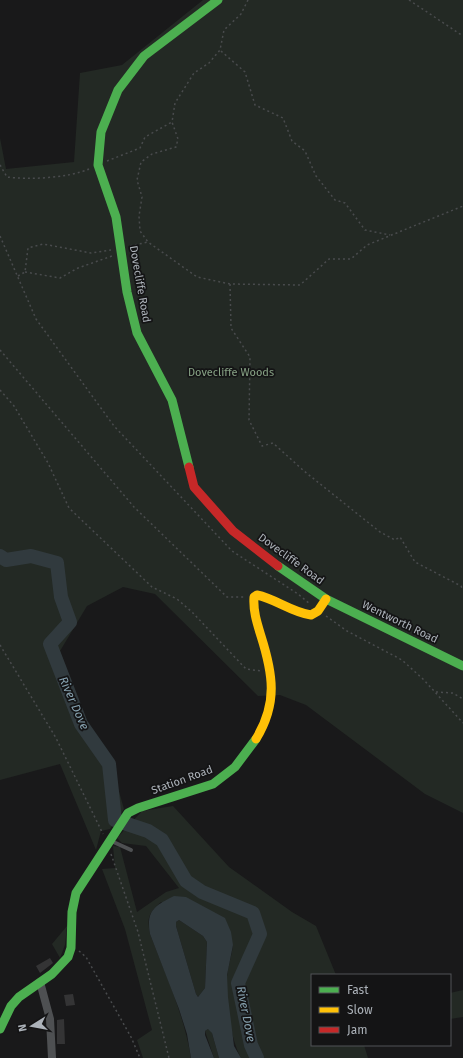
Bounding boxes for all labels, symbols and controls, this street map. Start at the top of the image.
street label: Dovecliffe Road [127,244,153,324]
park label: Dovecliffe Woods [188,366,274,379]
street label: Dovecliffe Road [256,531,326,587]
street label: Wentworth Road [360,598,440,646]
water label: River Dove [56,674,92,732]
street label: Station Road [150,763,214,797]
legend [311,974,451,1046]
text: Fast [347,983,369,997]
water label: River Dove [234,985,258,1043]
text: Slow [347,1003,373,1017]
north arrow [12,1006,52,1046]
text: N [16,1023,30,1033]
text: Jam [347,1023,367,1037]

